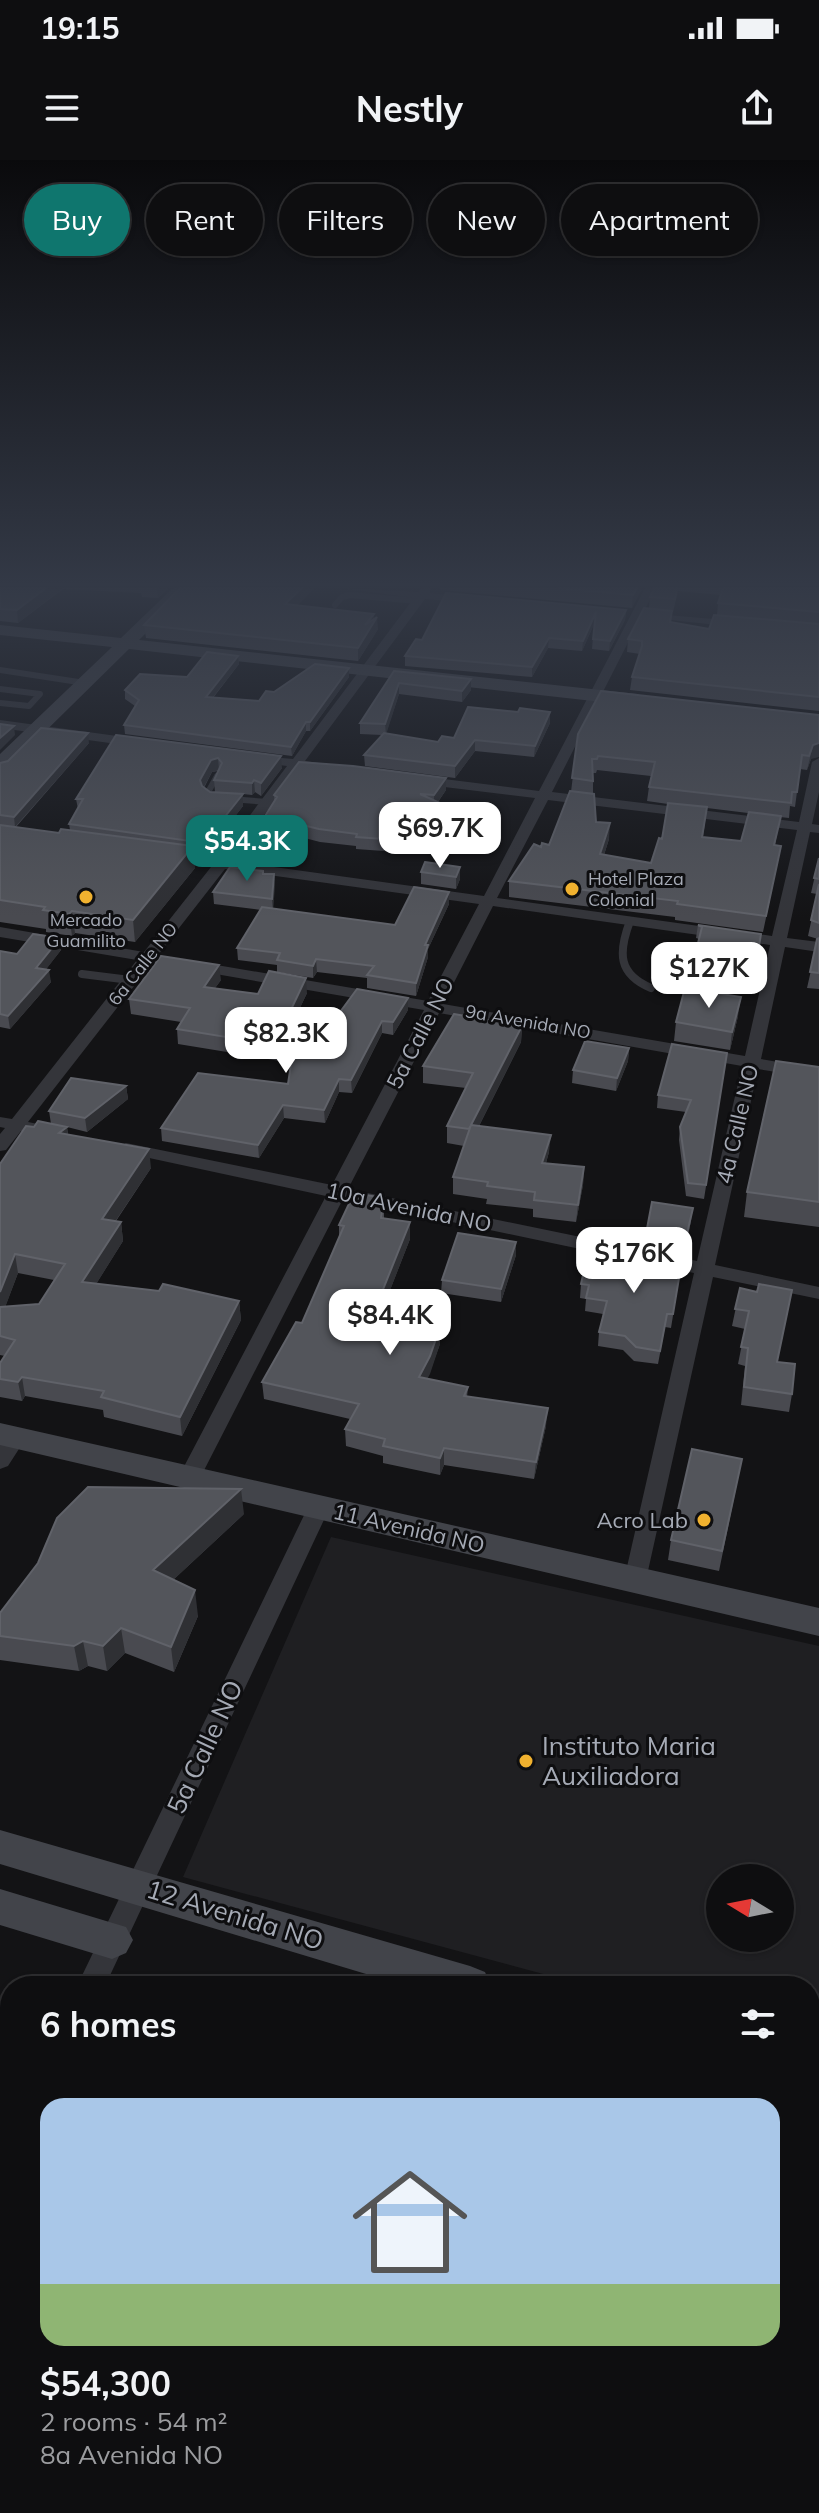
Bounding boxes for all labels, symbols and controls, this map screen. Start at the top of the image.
text: 19:15 [40,9,119,47]
icon: menu [40,86,84,130]
text: Nestly [356,86,463,131]
icon: share [735,86,779,130]
chip: Buy [24,184,130,256]
chip: Rent [146,184,263,256]
chip: Filters [279,184,412,256]
chip: New [428,184,545,256]
chip: Apartment [561,184,758,256]
pin: $69.7K [375,802,505,870]
text: $69.7K [397,811,483,844]
pin: $54.3K [182,815,312,883]
text: $54.3K [204,824,290,857]
place label: Hotel Plaza Colonial [588,867,684,911]
marker: Hotel Plaza Colonial [563,880,581,898]
marker: Mercado Guamilito [77,888,95,906]
place label: Mercado Guamilito [46,908,126,952]
street label: 6a Calle NO [103,917,182,1010]
pin: $127K [653,942,765,1010]
text: $127K [669,951,749,984]
street label: 5a Calle NO [380,972,460,1094]
street label: 9a Avenida NO [464,999,592,1044]
pin: $82.3K [221,1007,351,1075]
text: $82.3K [243,1016,329,1049]
street label: 4a Calle NO [710,1062,764,1186]
street label: 10a Avenida NO [324,1176,494,1238]
pin: $176K [578,1227,690,1295]
text: $176K [594,1236,674,1269]
pin: $84.4K [325,1289,455,1357]
text: $84.4K [347,1298,433,1331]
street label: 11 Avenida NO [330,1497,488,1559]
place label: Acro Lab [597,1506,688,1534]
marker: Acro Lab [695,1511,713,1529]
street label: 5a Calle NO [159,1675,250,1819]
place label: Instituto Maria Auxiliadora [542,1729,716,1792]
marker: Instituto Maria Auxiliadora [517,1752,535,1770]
north arrow [706,1864,794,1952]
map controls [706,1864,794,1952]
street label: 12 Avenida NO [143,1872,328,1957]
icon: filters [736,2002,780,2046]
text: 6 homes [40,2003,177,2046]
icon: home [338,2150,482,2294]
text: $54,300 [40,2362,171,2405]
text: 2 rooms · 54 m² [40,2405,227,2438]
text: 8a Avenida NO [40,2438,223,2471]

